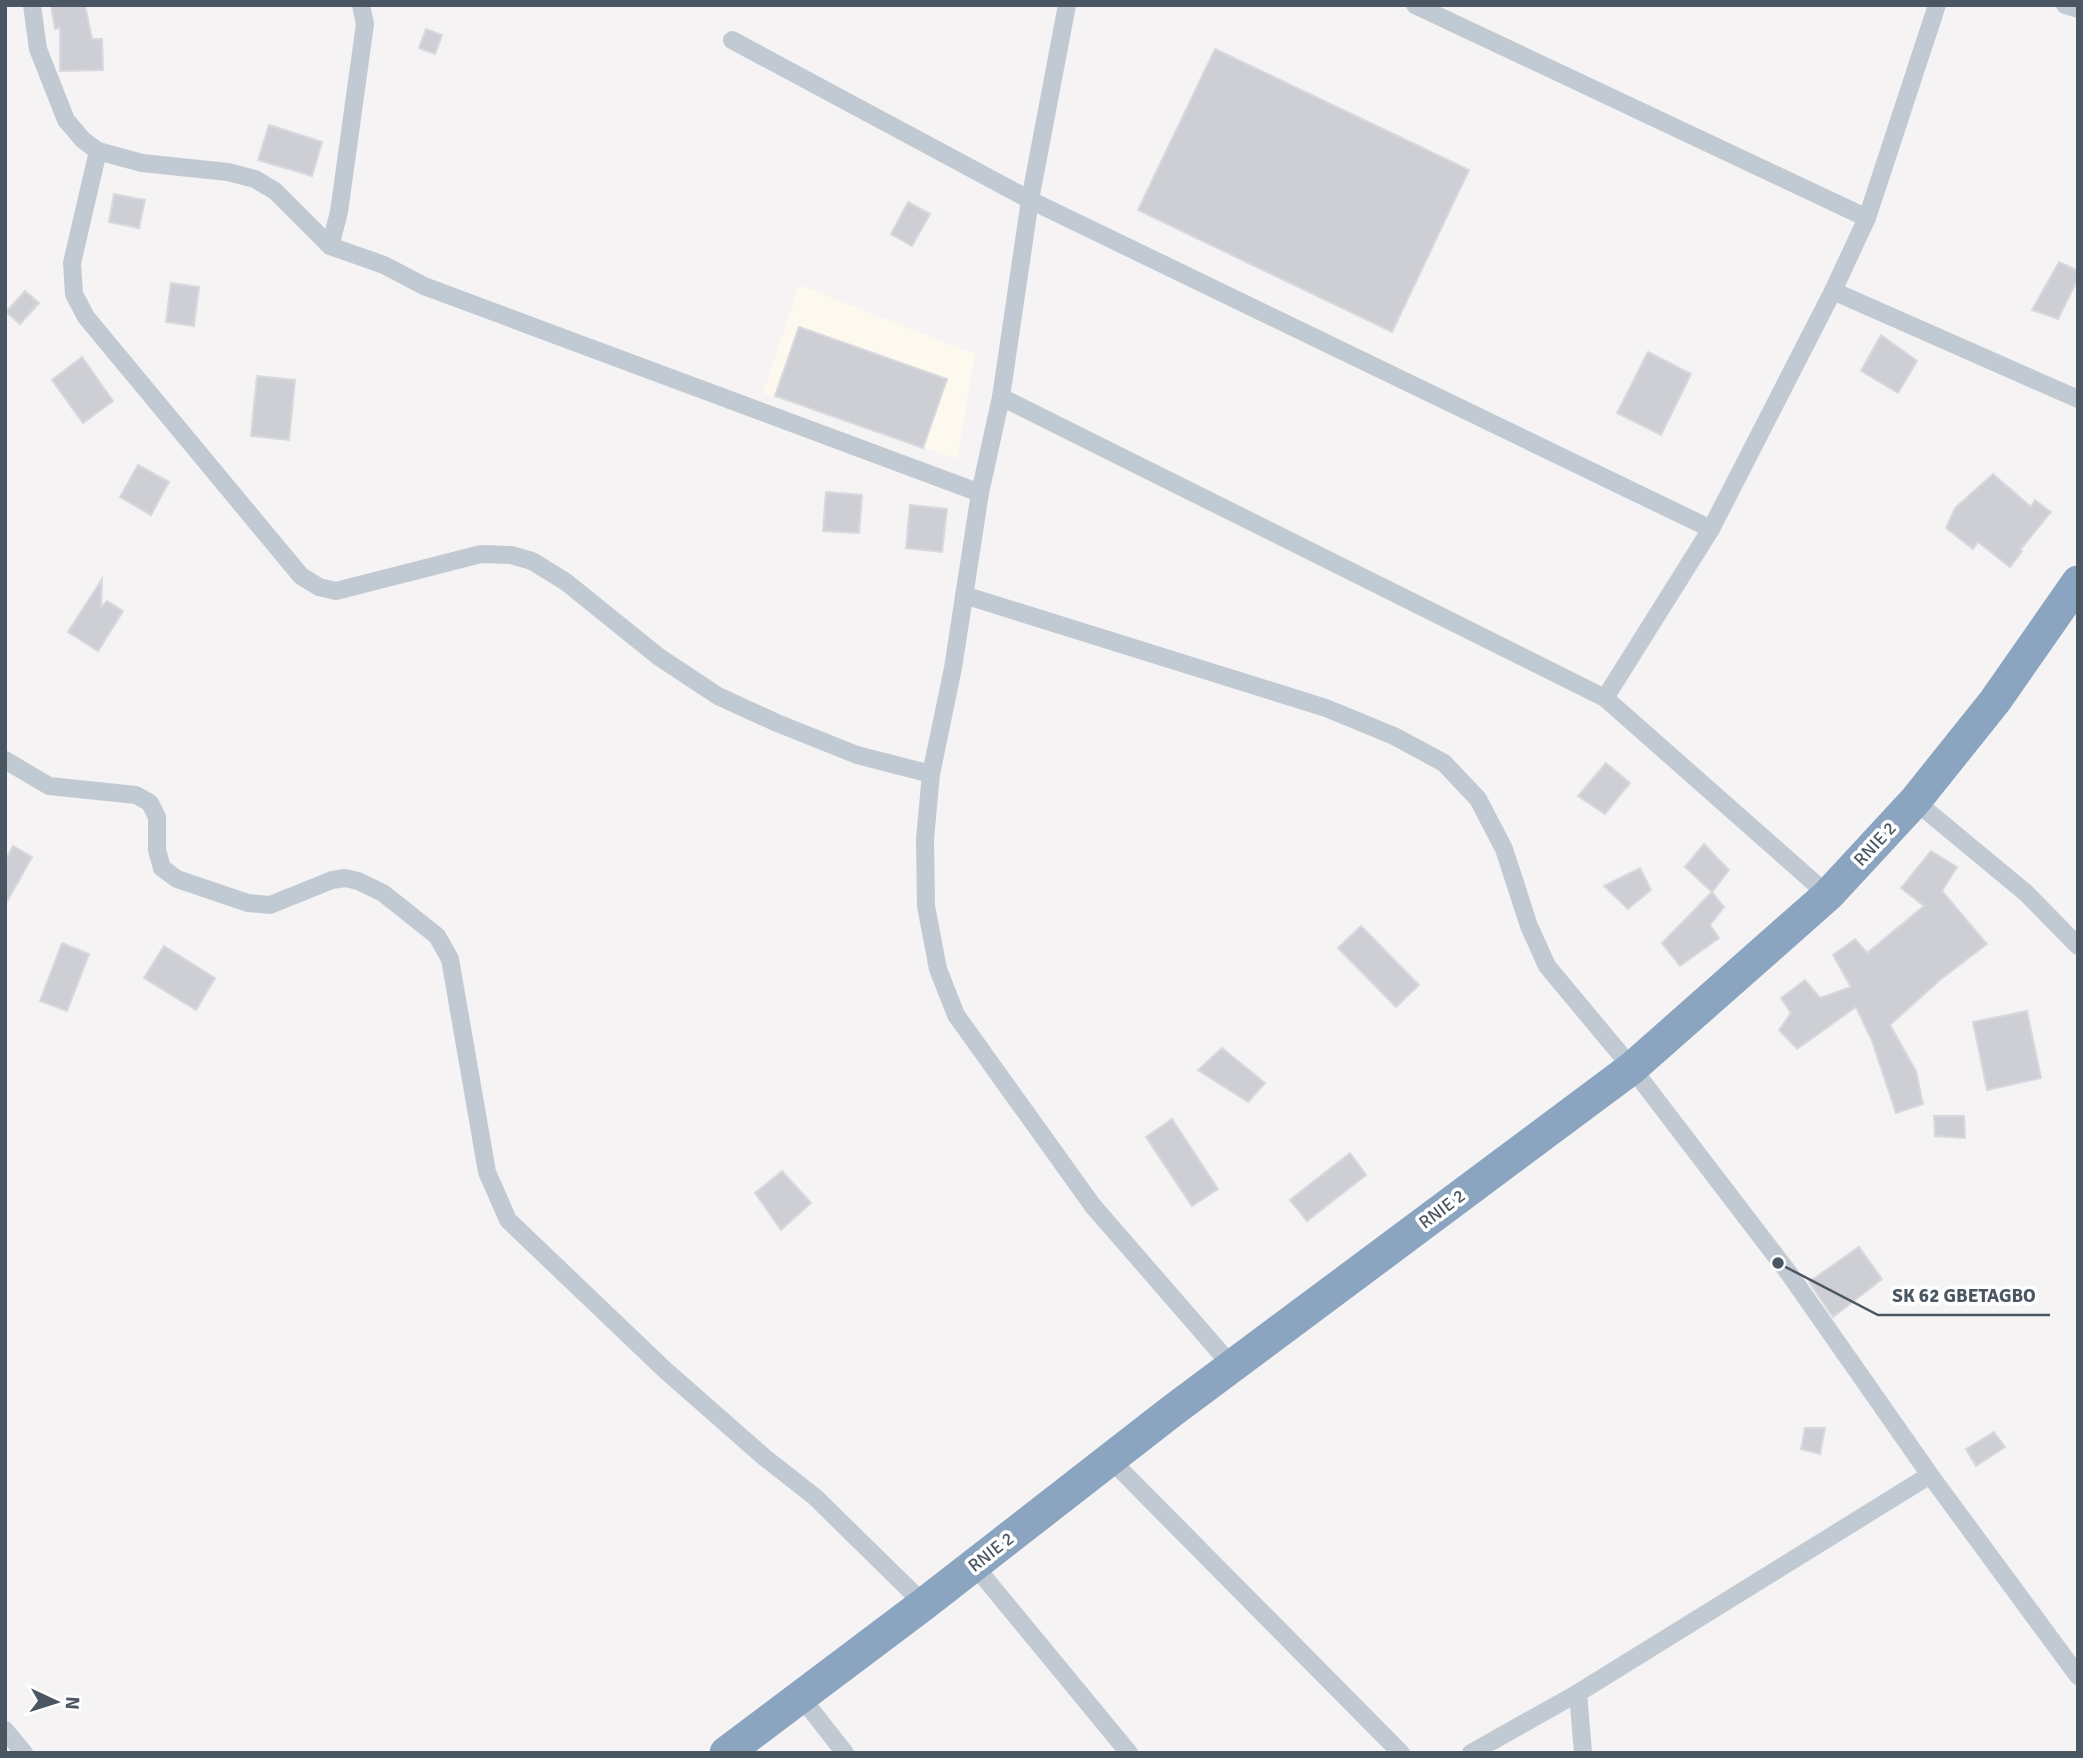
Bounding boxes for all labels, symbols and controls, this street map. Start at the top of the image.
street label: RNIE 2 [1849,817,1901,871]
street label: RNIE 2 [1415,1185,1469,1233]
callout: SK 62 GBETAGBO [1878,1275,2050,1315]
text: SK 62 GBETAGBO [1892,1284,2036,1308]
street label: RNIE 2 [964,1527,1018,1577]
north arrow [21,1667,91,1737]
text: N [60,1696,84,1711]

